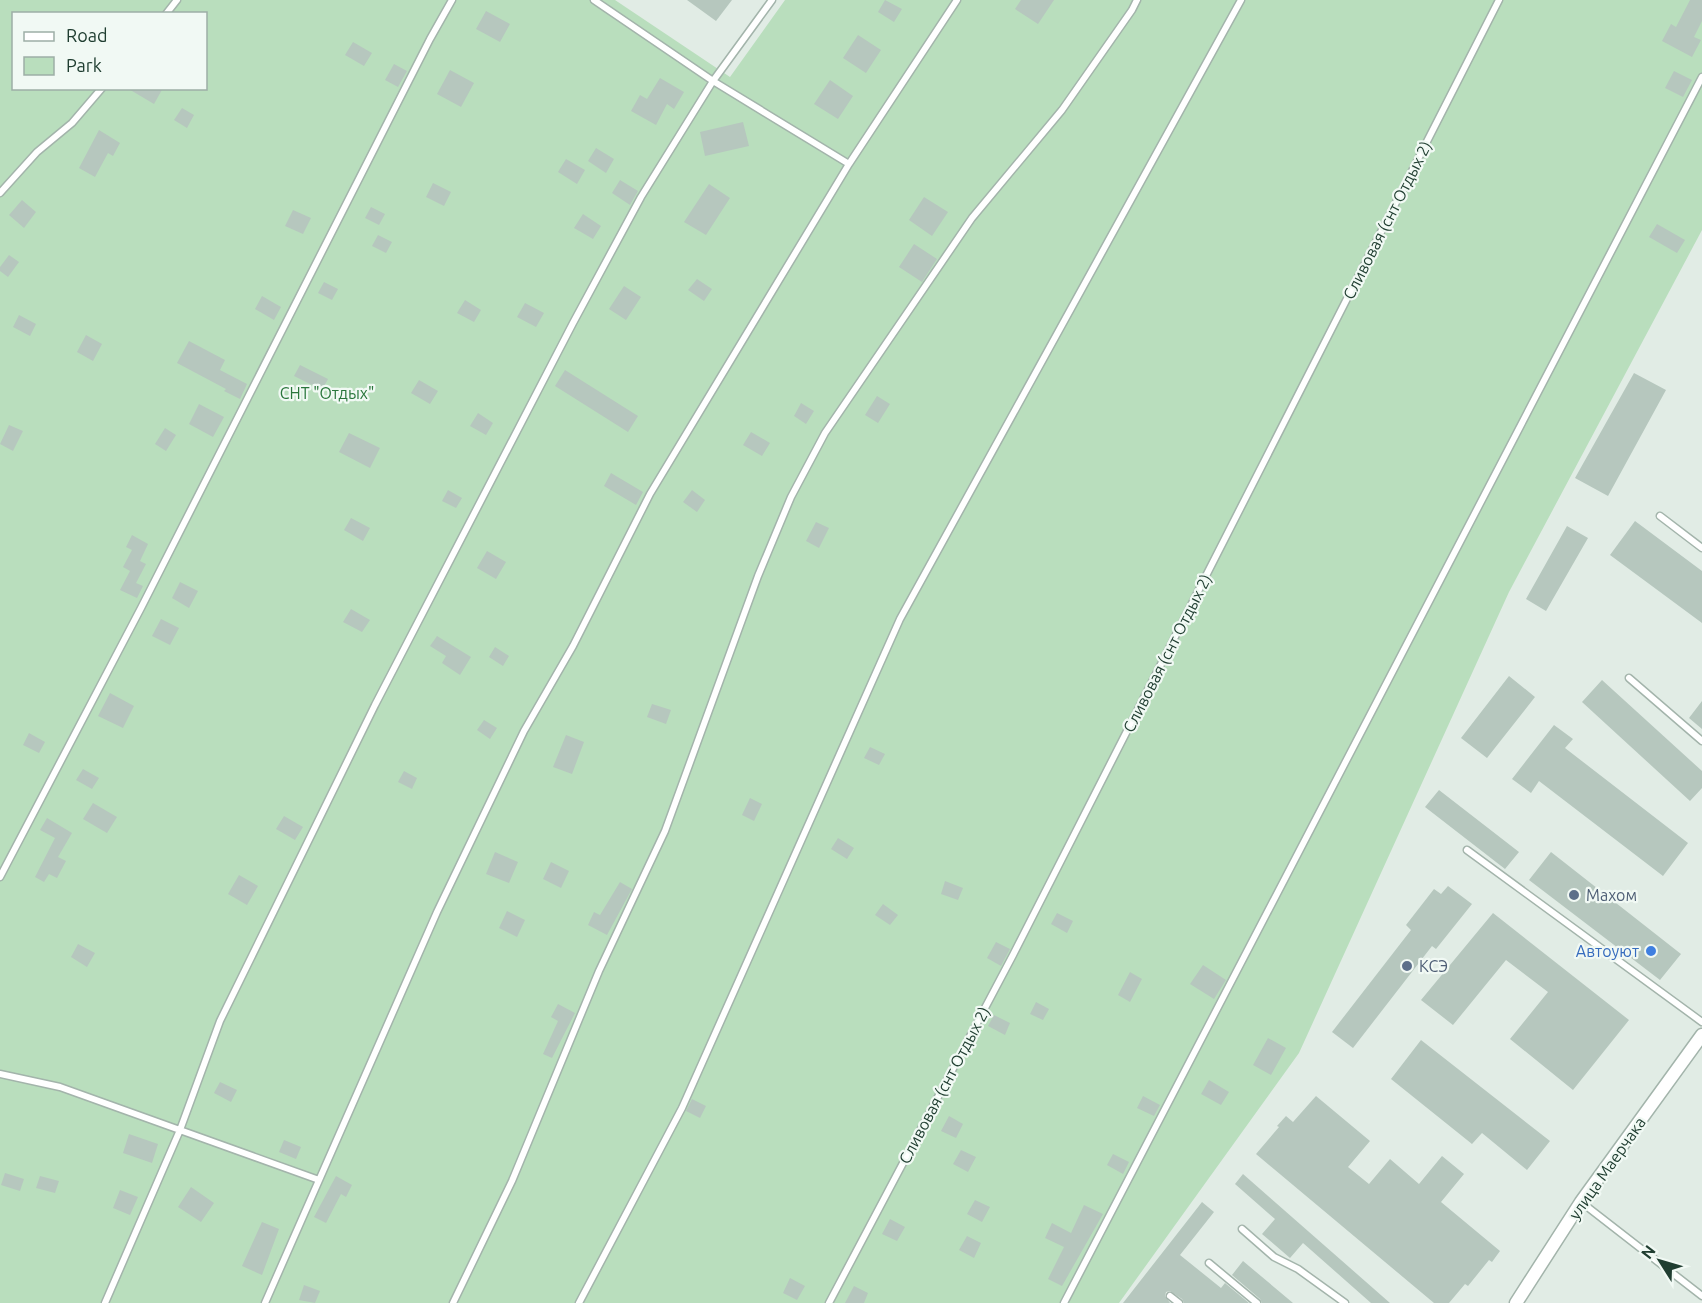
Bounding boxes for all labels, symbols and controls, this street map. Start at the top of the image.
legend [12,12,207,90]
text: Road [66,25,108,45]
text: Park [66,55,102,75]
street label: Сливовая (снт Отдых 2) [1339,138,1436,303]
park label: СНТ "Отдых" [280,384,374,402]
street label: Сливовая (снт Отдых 2) [1119,571,1216,736]
place label: Махом [1586,886,1637,904]
marker: Махом [1567,888,1581,902]
place label: Автоуют [1576,942,1639,960]
marker: Автоуют [1644,944,1658,958]
place label: КСЭ [1419,957,1448,975]
marker: КСЭ [1400,959,1414,973]
street label: Сливовая (снт Отдых 2) [895,1003,994,1167]
street label: улица Маерчака [1565,1113,1649,1223]
north arrow [1630,1231,1690,1291]
text: N [1637,1242,1659,1262]

